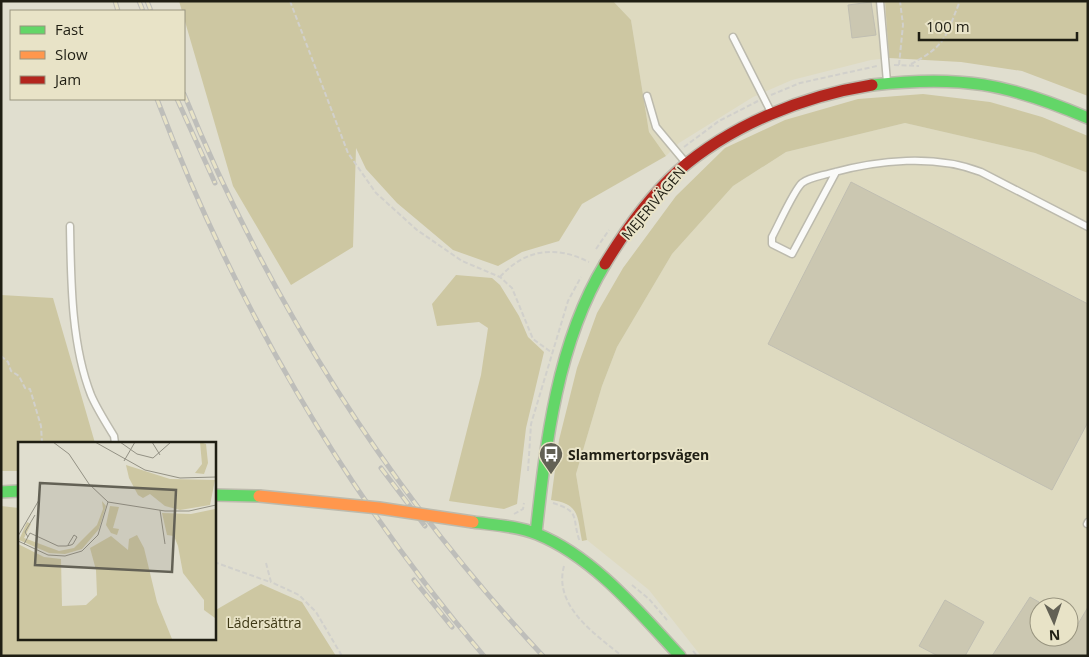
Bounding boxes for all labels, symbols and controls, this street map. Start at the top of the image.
legend [10,10,185,100]
scale bar [919,10,1076,42]
text: 100 m [926,16,970,36]
text: Fast [55,19,84,39]
text: Slow [55,44,88,64]
text: Jam [53,69,81,89]
street label: MEJERIVÄGEN [617,162,689,244]
bus stop icon: Slammertorpsvägen [538,441,564,475]
inset map [18,442,215,640]
place label: Slammertorpsvägen [568,445,709,464]
north arrow [1029,597,1079,647]
park label: Lädersättra [226,613,302,632]
text: N [1049,626,1061,645]

